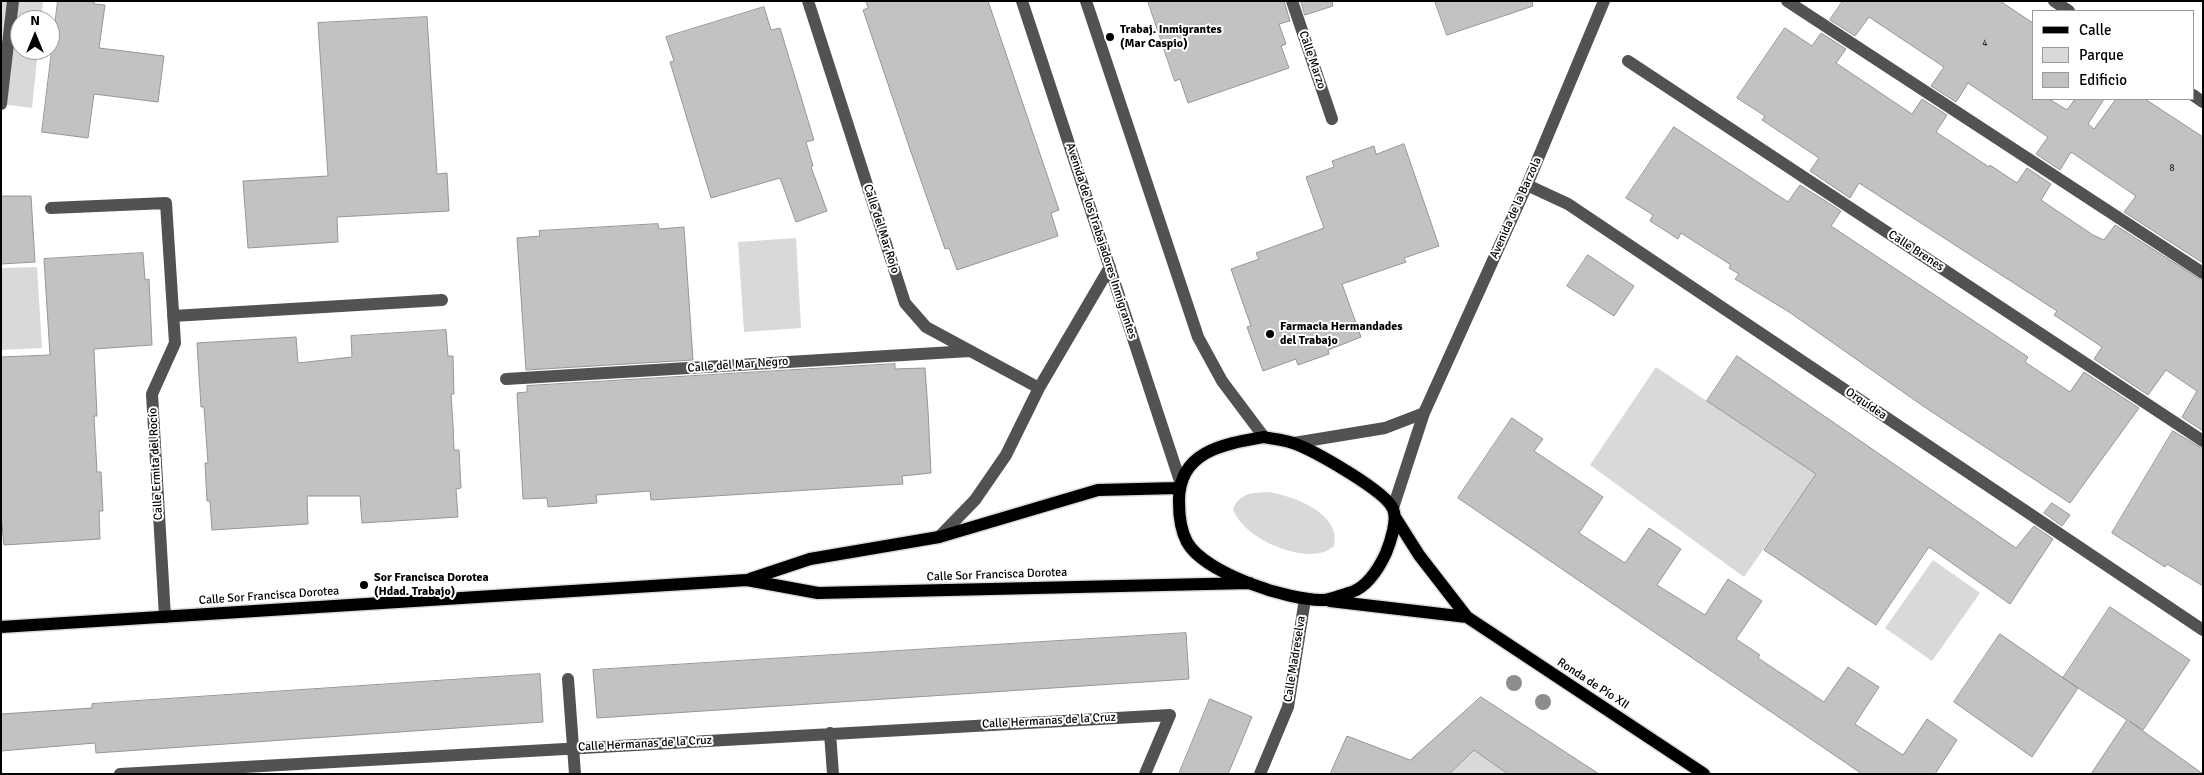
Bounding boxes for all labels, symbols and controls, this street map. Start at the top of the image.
north arrow [10,10,60,60]
legend [2032,10,2194,100]
text: N [30,12,40,29]
text: Calle [2079,21,2112,39]
place label: Trabaj. Inmigrantes (Mar Caspio) [1120,23,1222,51]
street label: Calle Marzo [1295,29,1329,91]
marker: Trabaj. Inmigrantes (Mar Caspio) [1104,31,1116,43]
house number: 4 [1982,37,1988,49]
text: Parque [2079,46,2124,64]
text: Edificio [2079,71,2127,89]
street label: Avenida de los Trabajadores Inmigrantes [1062,141,1140,341]
street label: Avenida de la Barzola [1487,155,1545,261]
house number: 8 [2169,162,2175,174]
street label: Calle del Mar Rojo [860,183,902,275]
street label: Calle Brenes [1885,228,1947,274]
place label: Farmacia Hermandades del Trabajo [1280,320,1403,348]
marker: Farmacia Hermandades del Trabajo [1264,328,1276,340]
street label: Calle del Mar Negro [687,354,789,376]
street label: Orquídea [1843,385,1889,423]
street label: Calle Ermita del Rocío [146,407,166,521]
street label: Calle Sor Francisca Dorotea [926,565,1068,585]
place label: Sor Francisca Dorotea (Hdad. Trabajo) [374,571,489,599]
marker: Sor Francisca Dorotea (Hdad. Trabajo) [358,579,370,591]
street label: Calle Sor Francisca Dorotea [198,584,340,608]
street label: Calle Madreselva [1281,615,1309,703]
street label: Ronda de Pío XII [1554,655,1632,713]
street label: Calle Hermanas de la Cruz [982,710,1116,732]
street label: Calle Hermanas de la Cruz [578,733,712,755]

